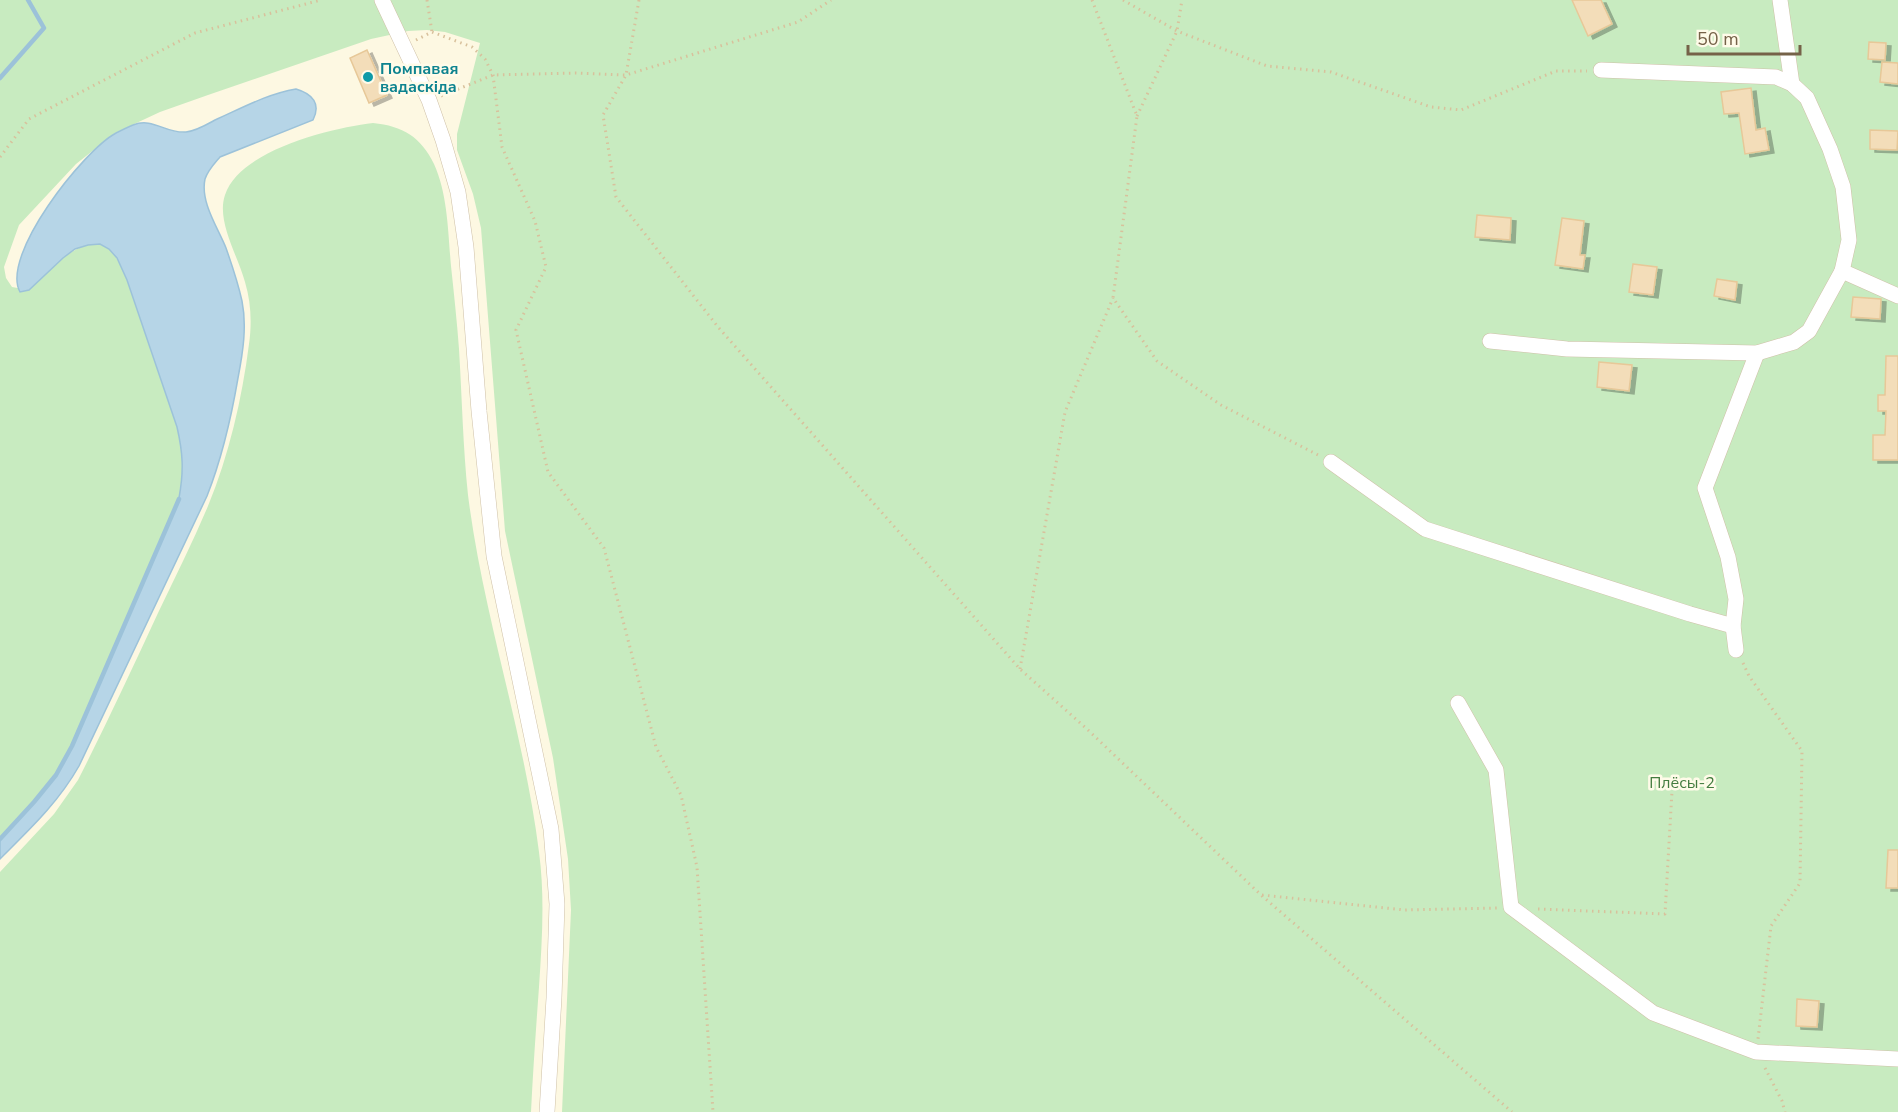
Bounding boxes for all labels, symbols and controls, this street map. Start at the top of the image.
scale bar [1688,18,1800,56]
text: 50 m [1697,27,1739,51]
place label: Помпавая вадаскіда [380,58,458,98]
marker: Помпавая вадаскіда [361,70,375,84]
park label: Плёсы-2 [1649,772,1715,794]

